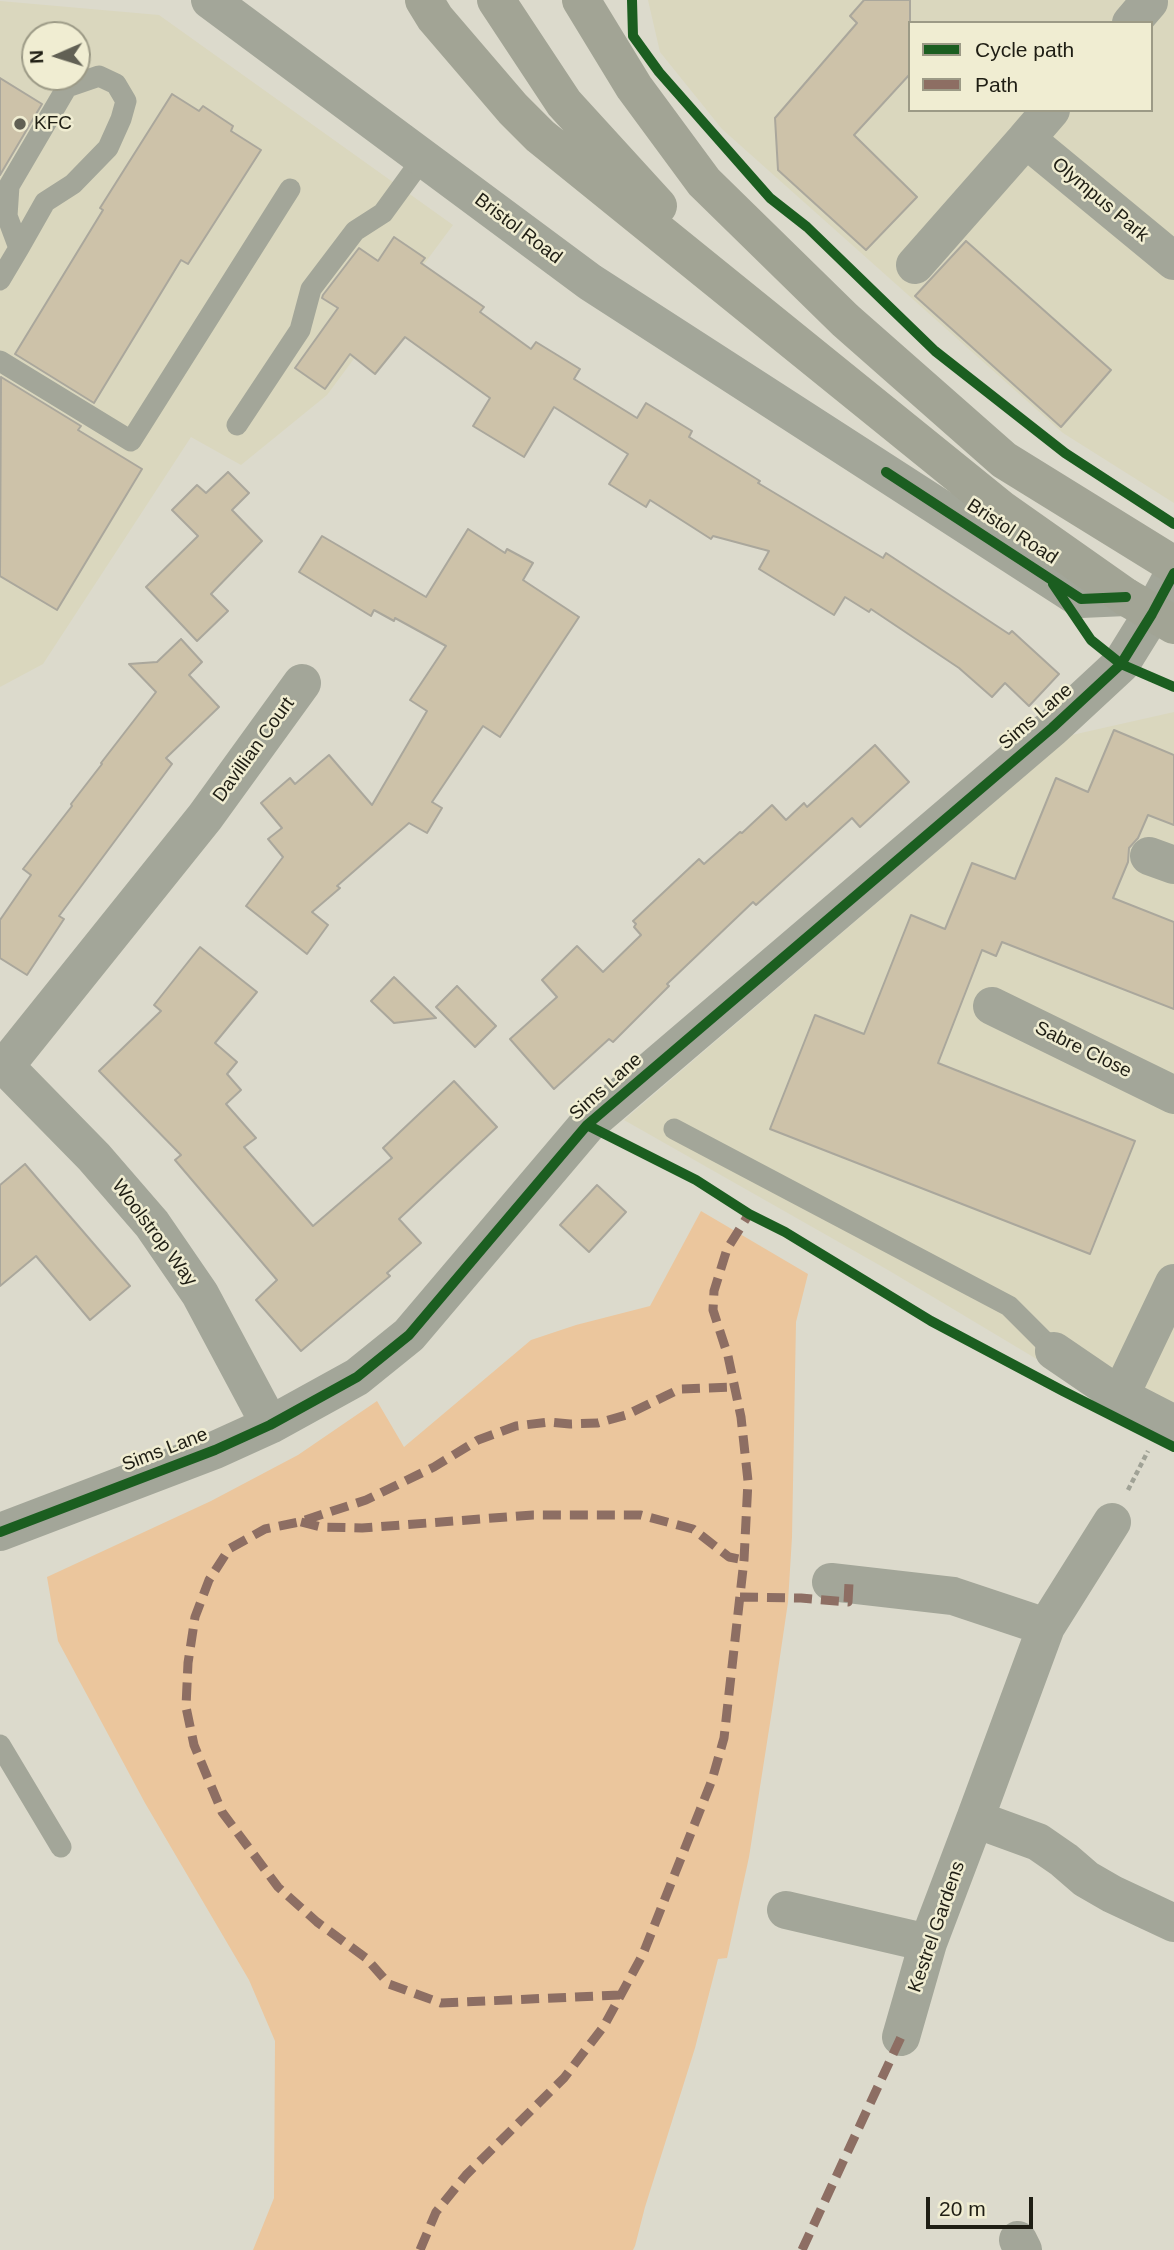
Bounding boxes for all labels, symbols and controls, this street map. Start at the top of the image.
north arrow [21,21,91,91]
legend [908,21,1153,112]
text: Cycle path [975,38,1074,61]
text: N [26,50,47,64]
text: Path [975,73,1018,96]
place label: KFC [34,113,72,135]
marker: KFC [12,116,28,132]
street label: Olympus Park [1047,153,1153,247]
street label: Bristol Road [470,189,566,269]
street label: Bristol Road [962,494,1062,570]
street label: Sims Lane [995,679,1077,755]
street label: Davillian Court [208,693,300,807]
street label: Sabre Close [1031,1017,1135,1083]
street label: Sims Lane [565,1048,647,1126]
street label: Woolstrop Way [106,1175,202,1291]
street label: Sims Lane [119,1423,211,1477]
street label: Kestrel Gardens [904,1858,970,1996]
scale bar [929,2184,1036,2228]
text: 20 m [939,2197,986,2220]

